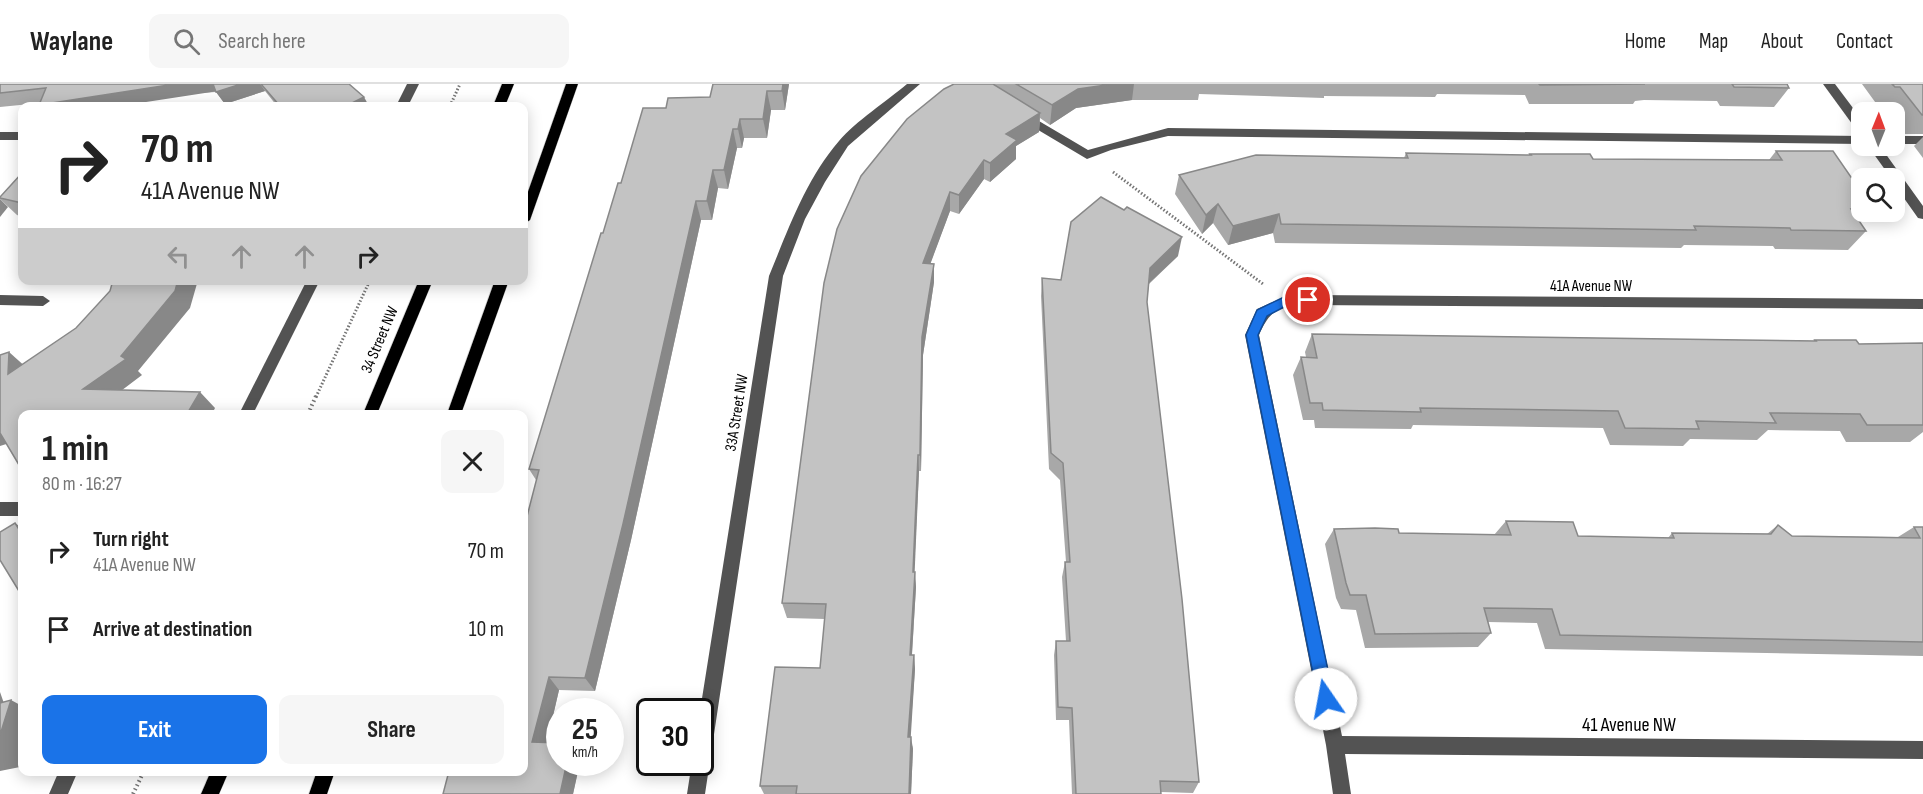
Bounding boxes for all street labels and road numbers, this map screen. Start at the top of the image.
street label: 41A Avenue NW [1550,277,1633,296]
street label: 34 Street NW [357,303,403,376]
street label: 33A Street NW [722,373,753,453]
street label: 41 Avenue NW [1582,713,1676,737]

